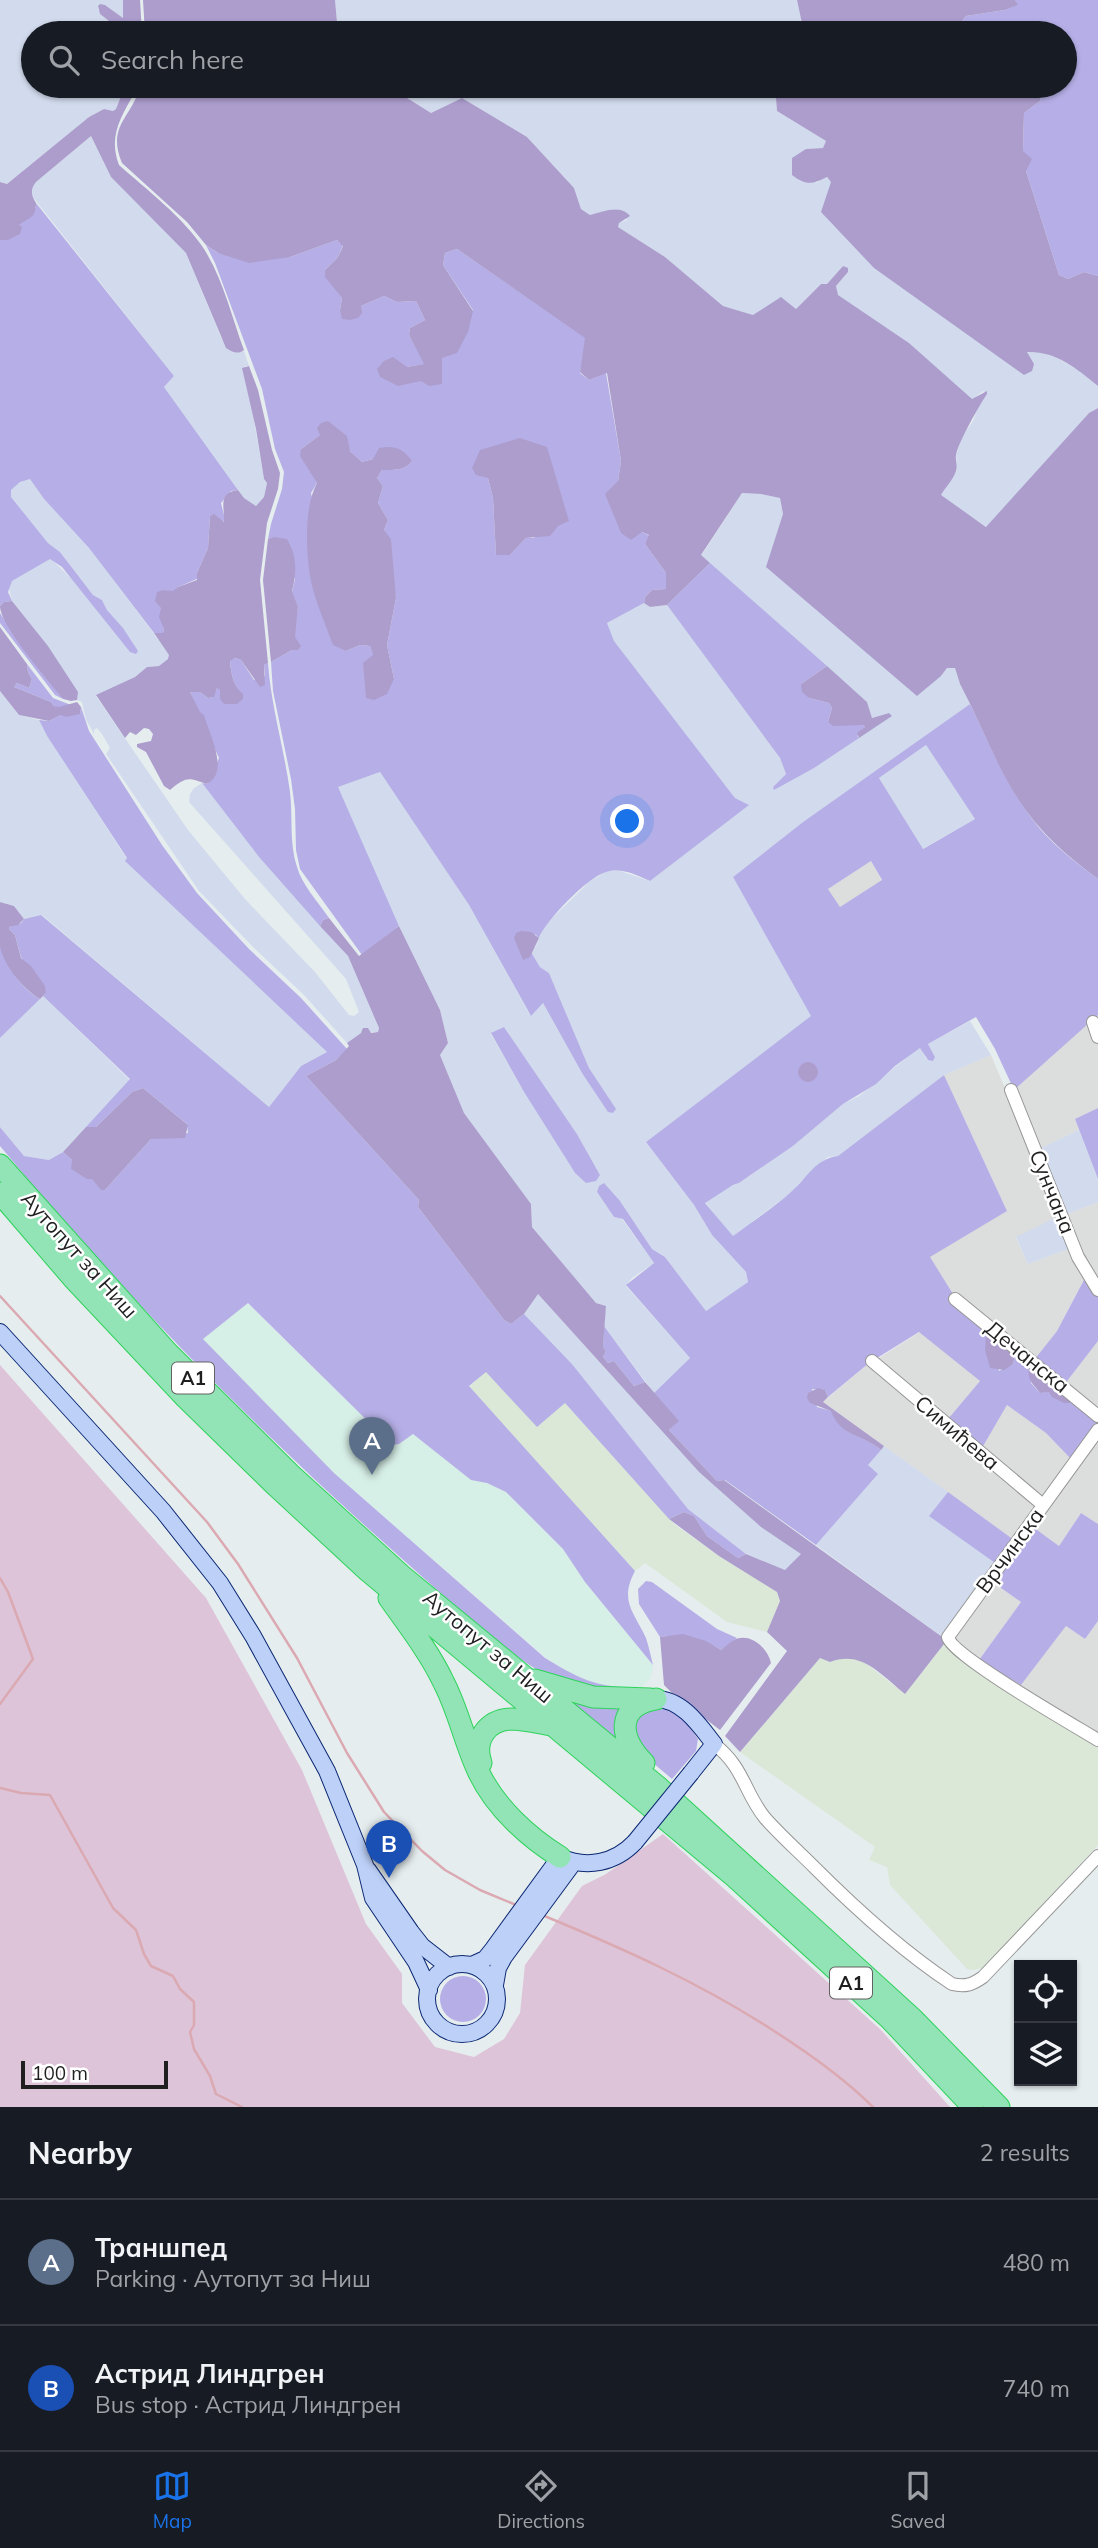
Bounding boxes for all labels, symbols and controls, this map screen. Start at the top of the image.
search box [21,21,1077,98]
icon: search [45,41,83,79]
text: Search here [101,43,244,76]
your location [610,804,644,838]
street label: Сунчана [1024,1146,1081,1237]
street label: Аутопут за Ниш [16,1186,144,1323]
street label: Дечанска [980,1315,1075,1398]
road number: A1 [172,1362,214,1394]
street label: Симићева [910,1389,1005,1475]
pin: A [349,1417,395,1475]
street label: Врчинска [970,1503,1049,1598]
street label: Аутопут за Ниш [418,1584,559,1708]
pin: B [366,1820,412,1878]
map controls [1014,1960,1077,2086]
button: locate [1014,1960,1077,2023]
road number: A1 [830,1968,872,1998]
button: layers [1014,2023,1077,2086]
scale bar [21,2058,168,2090]
text: 100 m [32,2061,88,2085]
text: Nearby [28,2134,132,2172]
text: 2 results [980,2138,1070,2167]
text: Траншпед [95,2231,227,2264]
text: A [42,2248,60,2277]
text: 480 m [1002,2248,1070,2277]
text: Parking · Аутопут за Ниш [95,2264,371,2293]
text: Астрид Линдгрен [95,2357,325,2390]
text: B [43,2374,59,2403]
text: 740 m [1002,2374,1070,2403]
text: Bus stop · Астрид Линдгрен [95,2390,401,2419]
tab: Map [153,2467,192,2533]
tab: Directions [497,2467,585,2533]
tab: Saved [890,2467,945,2533]

